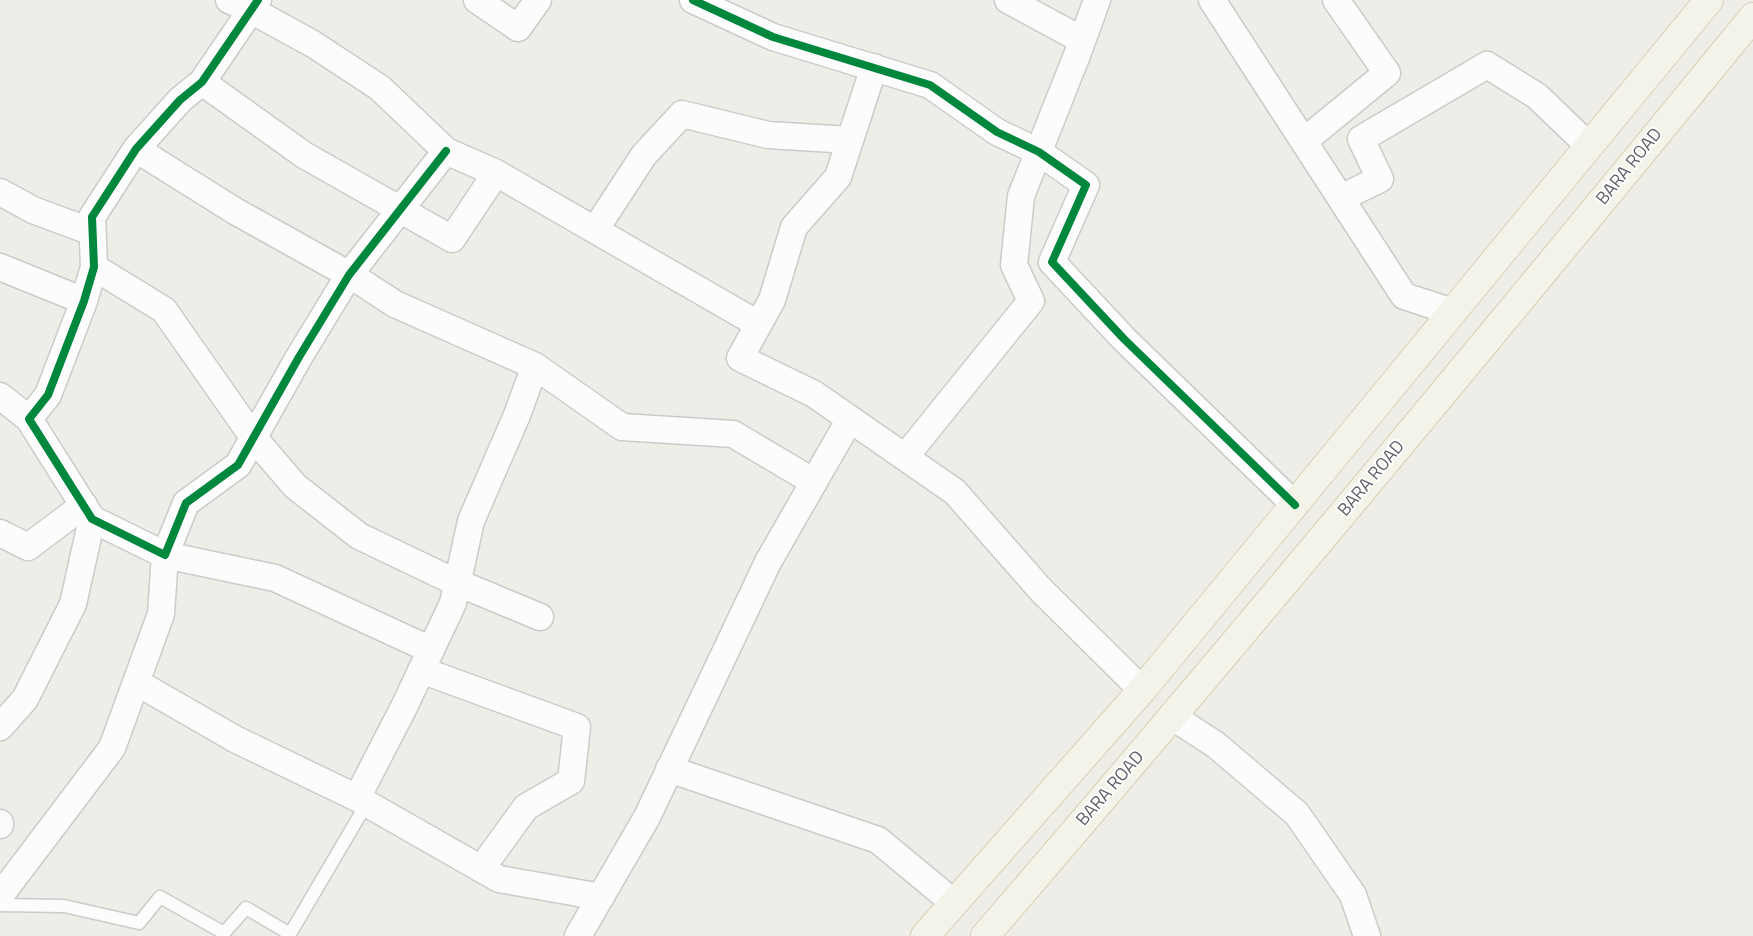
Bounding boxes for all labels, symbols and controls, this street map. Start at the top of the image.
street label: BARA ROAD [1593,124,1667,210]
street label: BARA ROAD [1334,437,1410,521]
street label: BARA ROAD [1073,747,1149,831]

